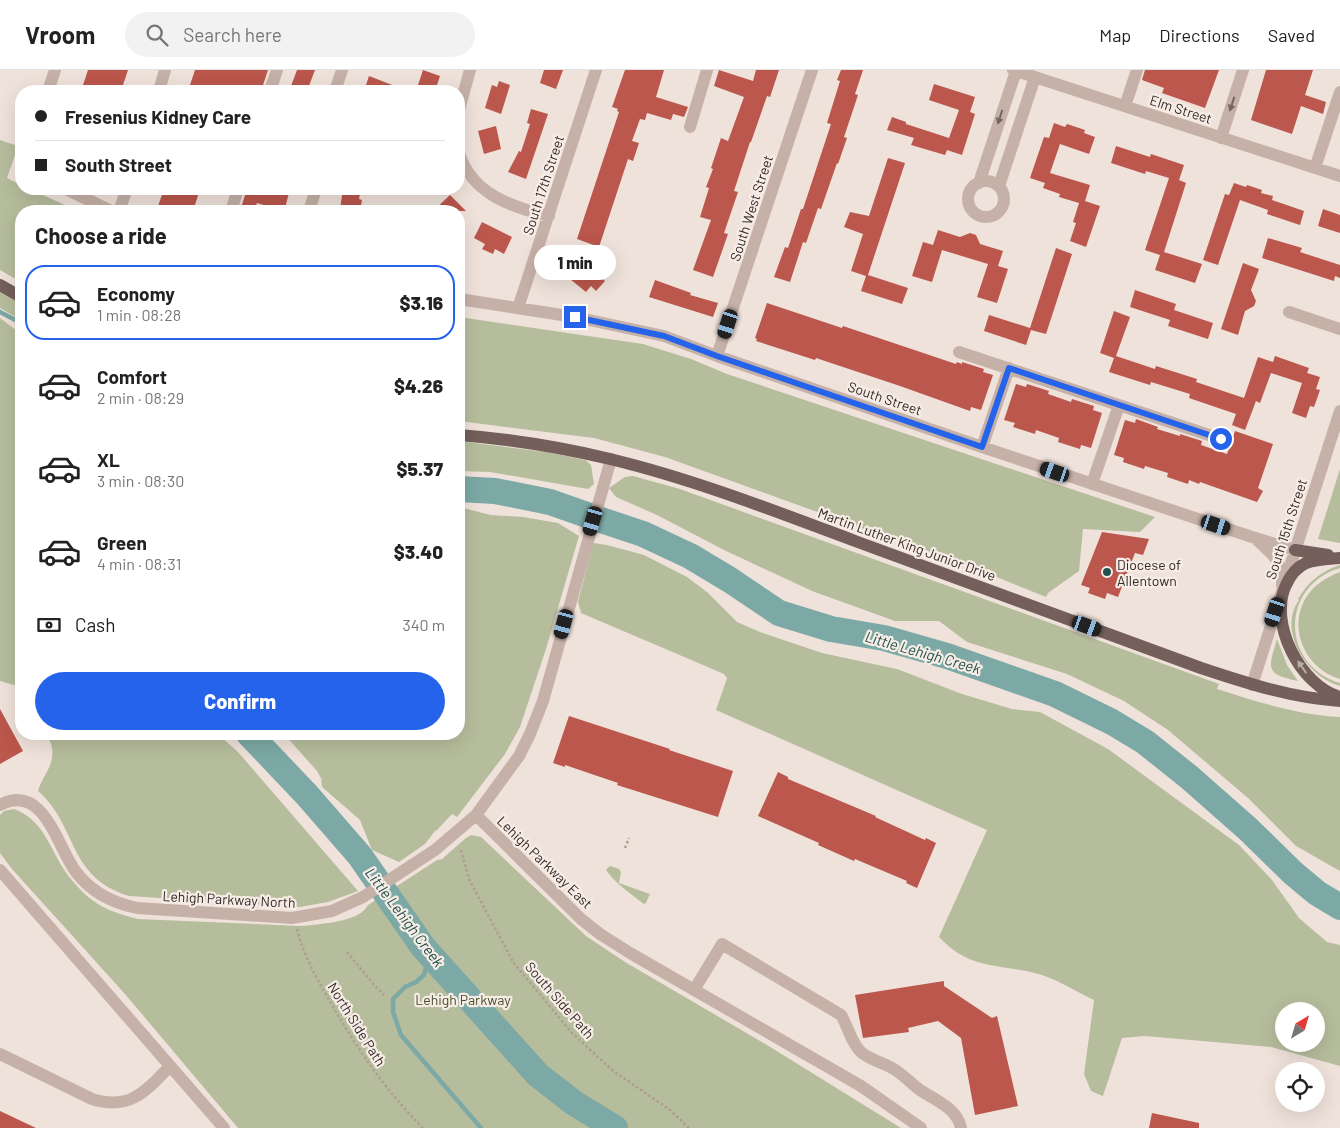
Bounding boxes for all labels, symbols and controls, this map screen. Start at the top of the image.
search box [125,12,475,57]
text: Vroom [25,20,95,49]
icon: search [143,21,171,49]
text: Search here [183,23,282,46]
text: Map [1099,24,1131,46]
text: Directions [1159,24,1240,46]
text: Saved [1268,24,1315,46]
street label: Elm Street [1148,91,1214,127]
one-way arrow [1228,96,1235,111]
text: Fresenius Kidney Care [65,105,251,128]
one-way arrow [996,110,1004,125]
street label: South 17th Street [519,133,567,237]
text: South Street [65,153,172,176]
street label: South West Street [726,153,776,263]
text: Choose a ride [35,222,167,248]
callout: 1 min [534,244,616,280]
text: 1 min [557,253,593,272]
icon: car [37,280,82,325]
text: Economy [97,282,175,305]
text: $3.16 [399,291,443,314]
text: 1 min · 08:28 [97,305,181,324]
route end [564,306,586,328]
car [716,307,739,341]
icon: car [37,363,82,408]
text: Comfort [97,365,167,388]
text: $4.26 [394,374,443,397]
street label: South Street [846,377,924,419]
text: 2 min · 08:29 [97,388,184,407]
route start [1210,428,1232,450]
icon: car [37,446,82,491]
text: XL [97,448,120,471]
text: $5.37 [397,457,443,480]
car [1038,460,1071,484]
text: 3 min · 08:30 [97,471,184,490]
street label: South 15th Street [1262,477,1310,581]
street label: Martin Luther King Junior Drive [816,504,998,584]
car [581,505,604,537]
car [1199,513,1232,537]
icon: car [37,529,82,574]
text: Green [97,531,147,554]
text: $3.40 [394,540,443,563]
text: 4 min · 08:31 [97,554,181,573]
place label: Diocese of Allentown [1117,556,1181,589]
marker: Diocese of Allentown [1101,566,1113,578]
car [1263,595,1286,629]
car [552,608,575,640]
icon: cash [35,611,63,639]
text: Cash [75,613,116,636]
car [1070,614,1103,638]
text: 340 m [402,615,445,634]
water label: Little Lehigh Creek [863,627,984,677]
one-way arrow [1297,660,1307,674]
button: Confirm [35,672,445,730]
street label: Lehigh Parkway East [494,812,596,912]
water label: Little Lehigh Creek [362,864,449,971]
street label: Lehigh Parkway North [162,887,296,911]
street label: South Side Path [522,958,598,1042]
street label: North Side Path [324,979,390,1069]
park label: Lehigh Parkway [415,991,511,1008]
north arrow [1275,1002,1325,1052]
map controls [1275,1002,1325,1112]
button: locate [1275,1062,1325,1112]

